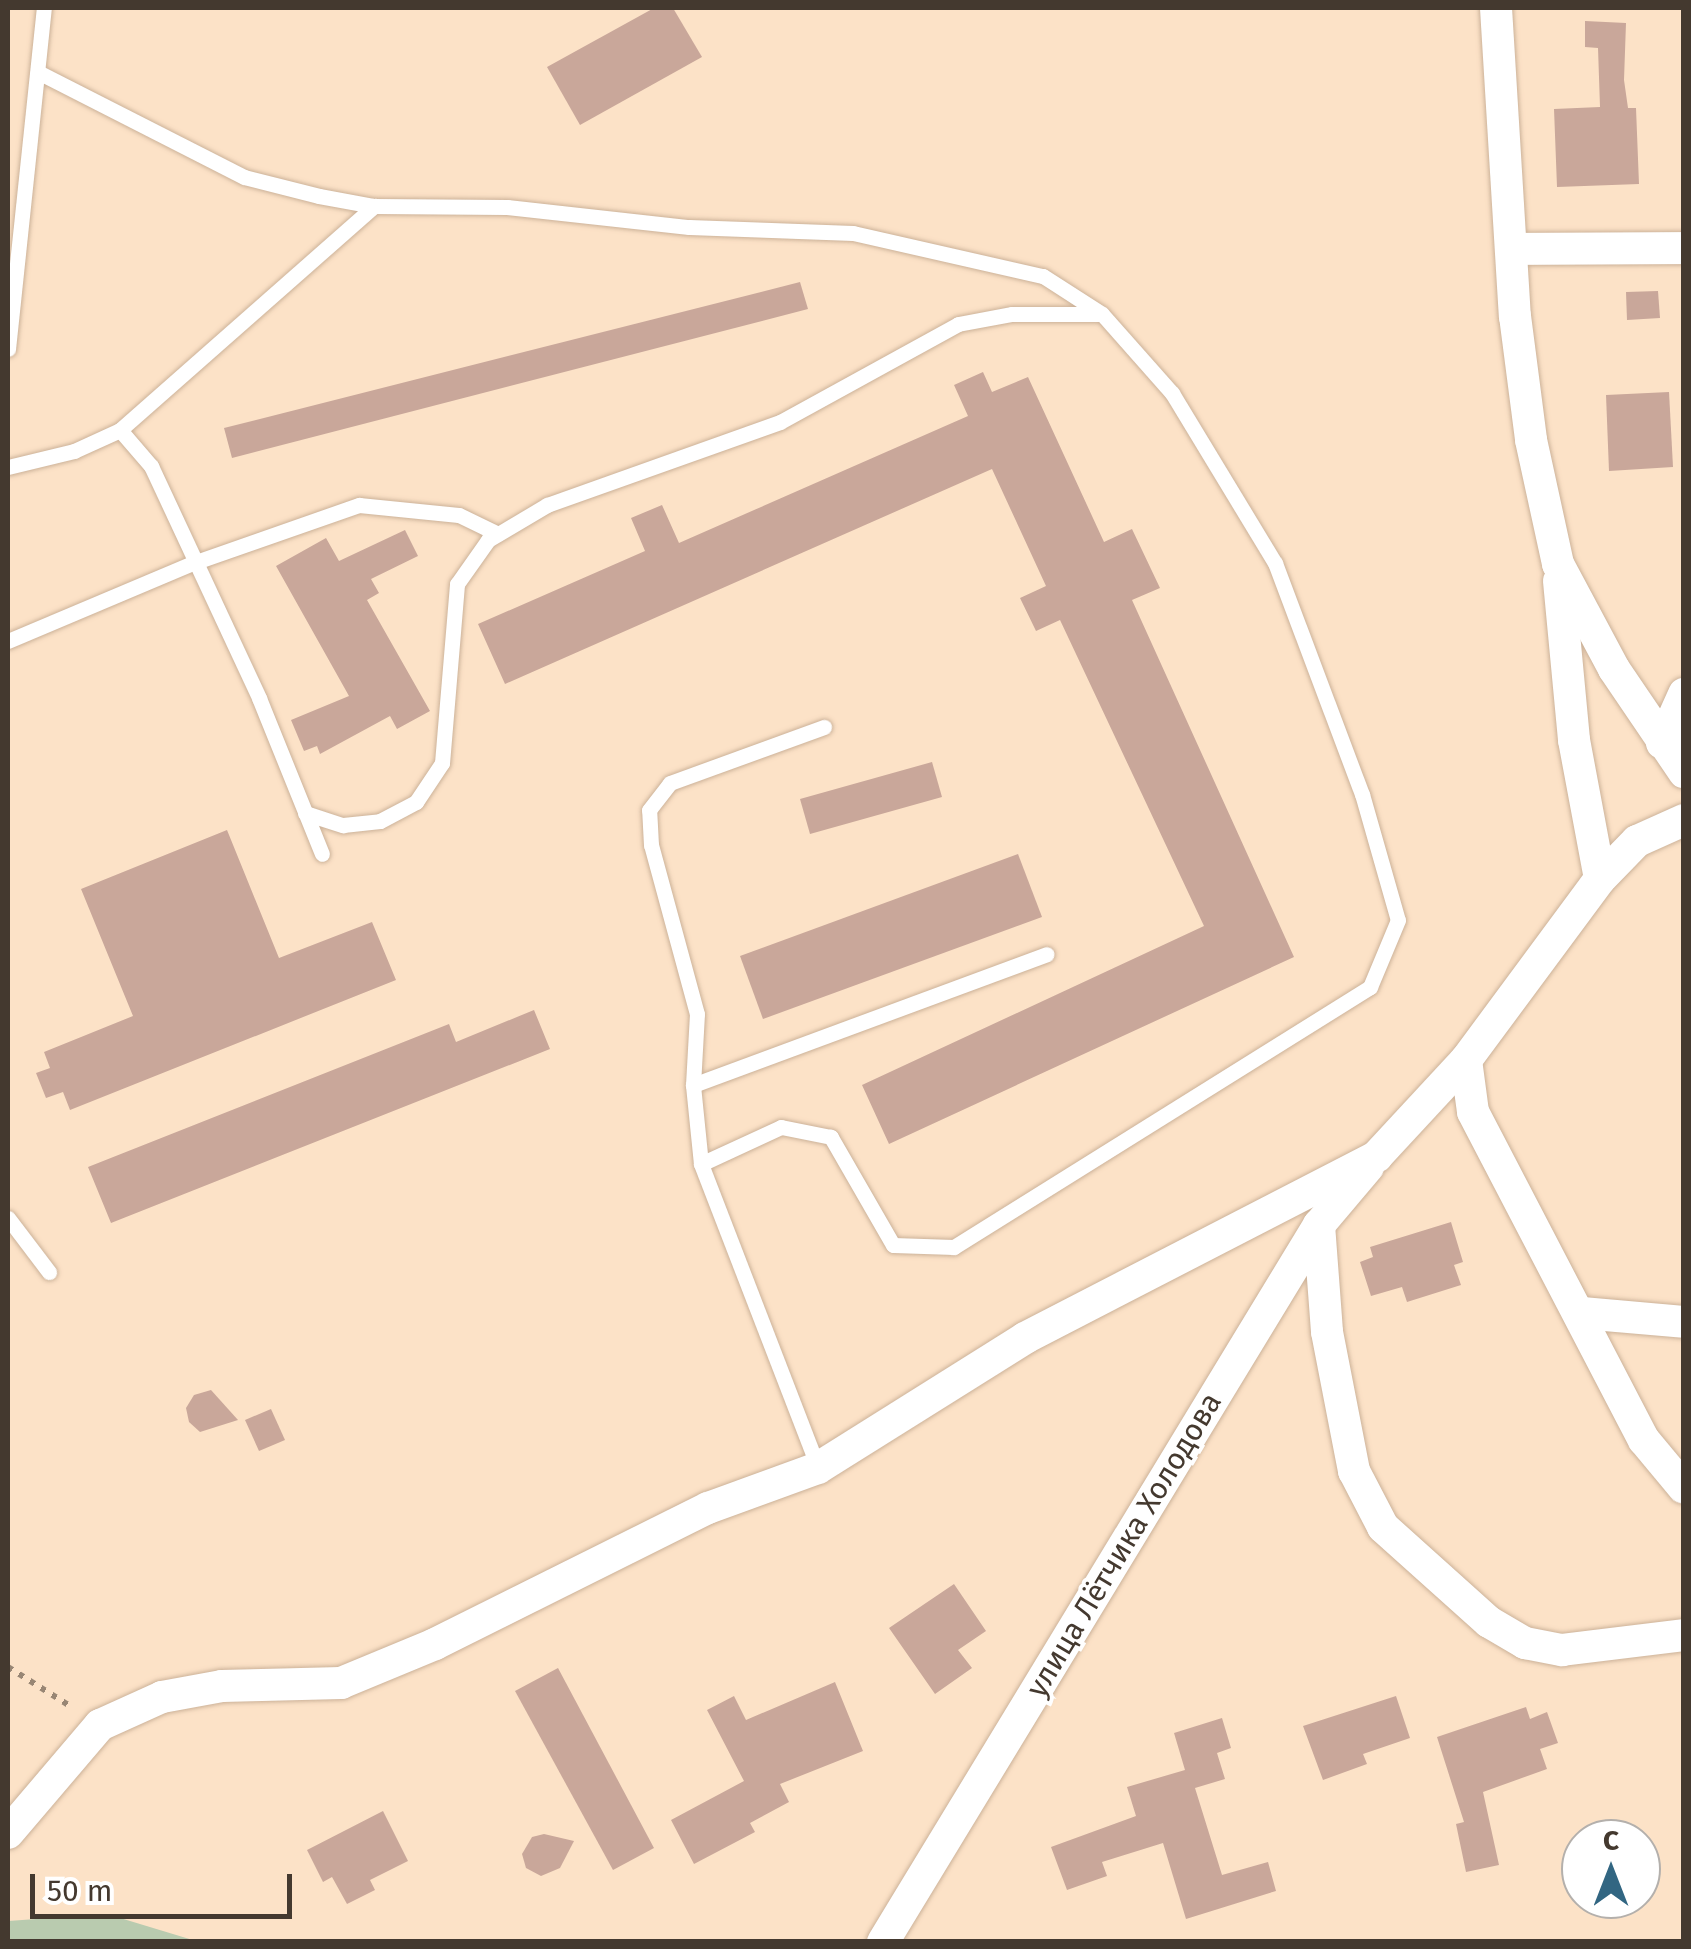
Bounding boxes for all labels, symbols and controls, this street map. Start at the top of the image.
street label: улица Лётчика Холодова [1019,1386,1229,1704]
north arrow [1561,1819,1661,1919]
text: С [1603,1824,1619,1857]
scale bar [35,1854,298,1916]
text: 50 m [47,1873,112,1909]

